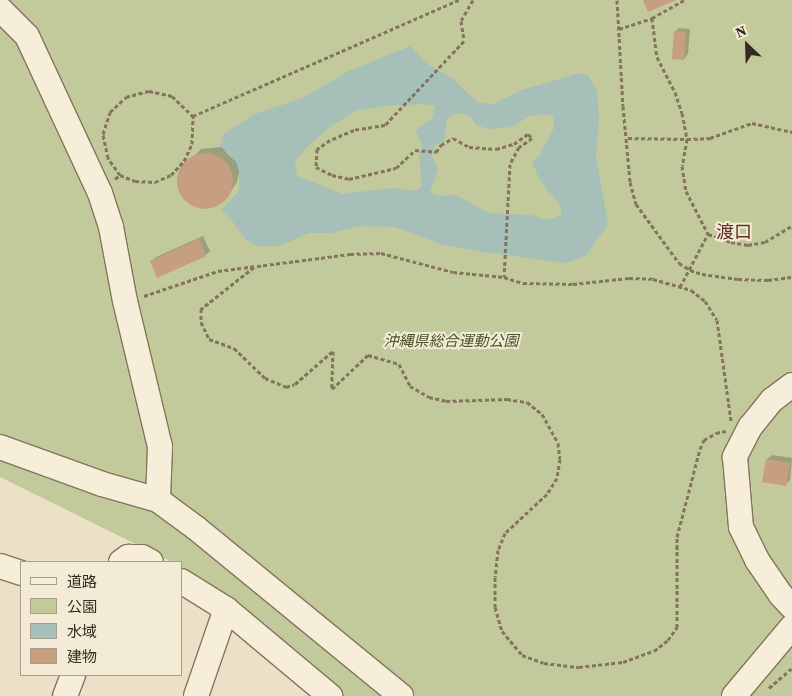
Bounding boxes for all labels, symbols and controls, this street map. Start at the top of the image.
north arrow [722,20,772,70]
text: N [732,20,750,43]
district label: 渡口 [716,221,752,243]
park label: 沖縄県総合運動公園 [384,332,518,350]
legend [20,561,182,676]
text: 道路 [67,571,97,592]
text: 公園 [67,596,97,617]
text: 水域 [67,621,97,642]
text: 建物 [67,646,97,667]

